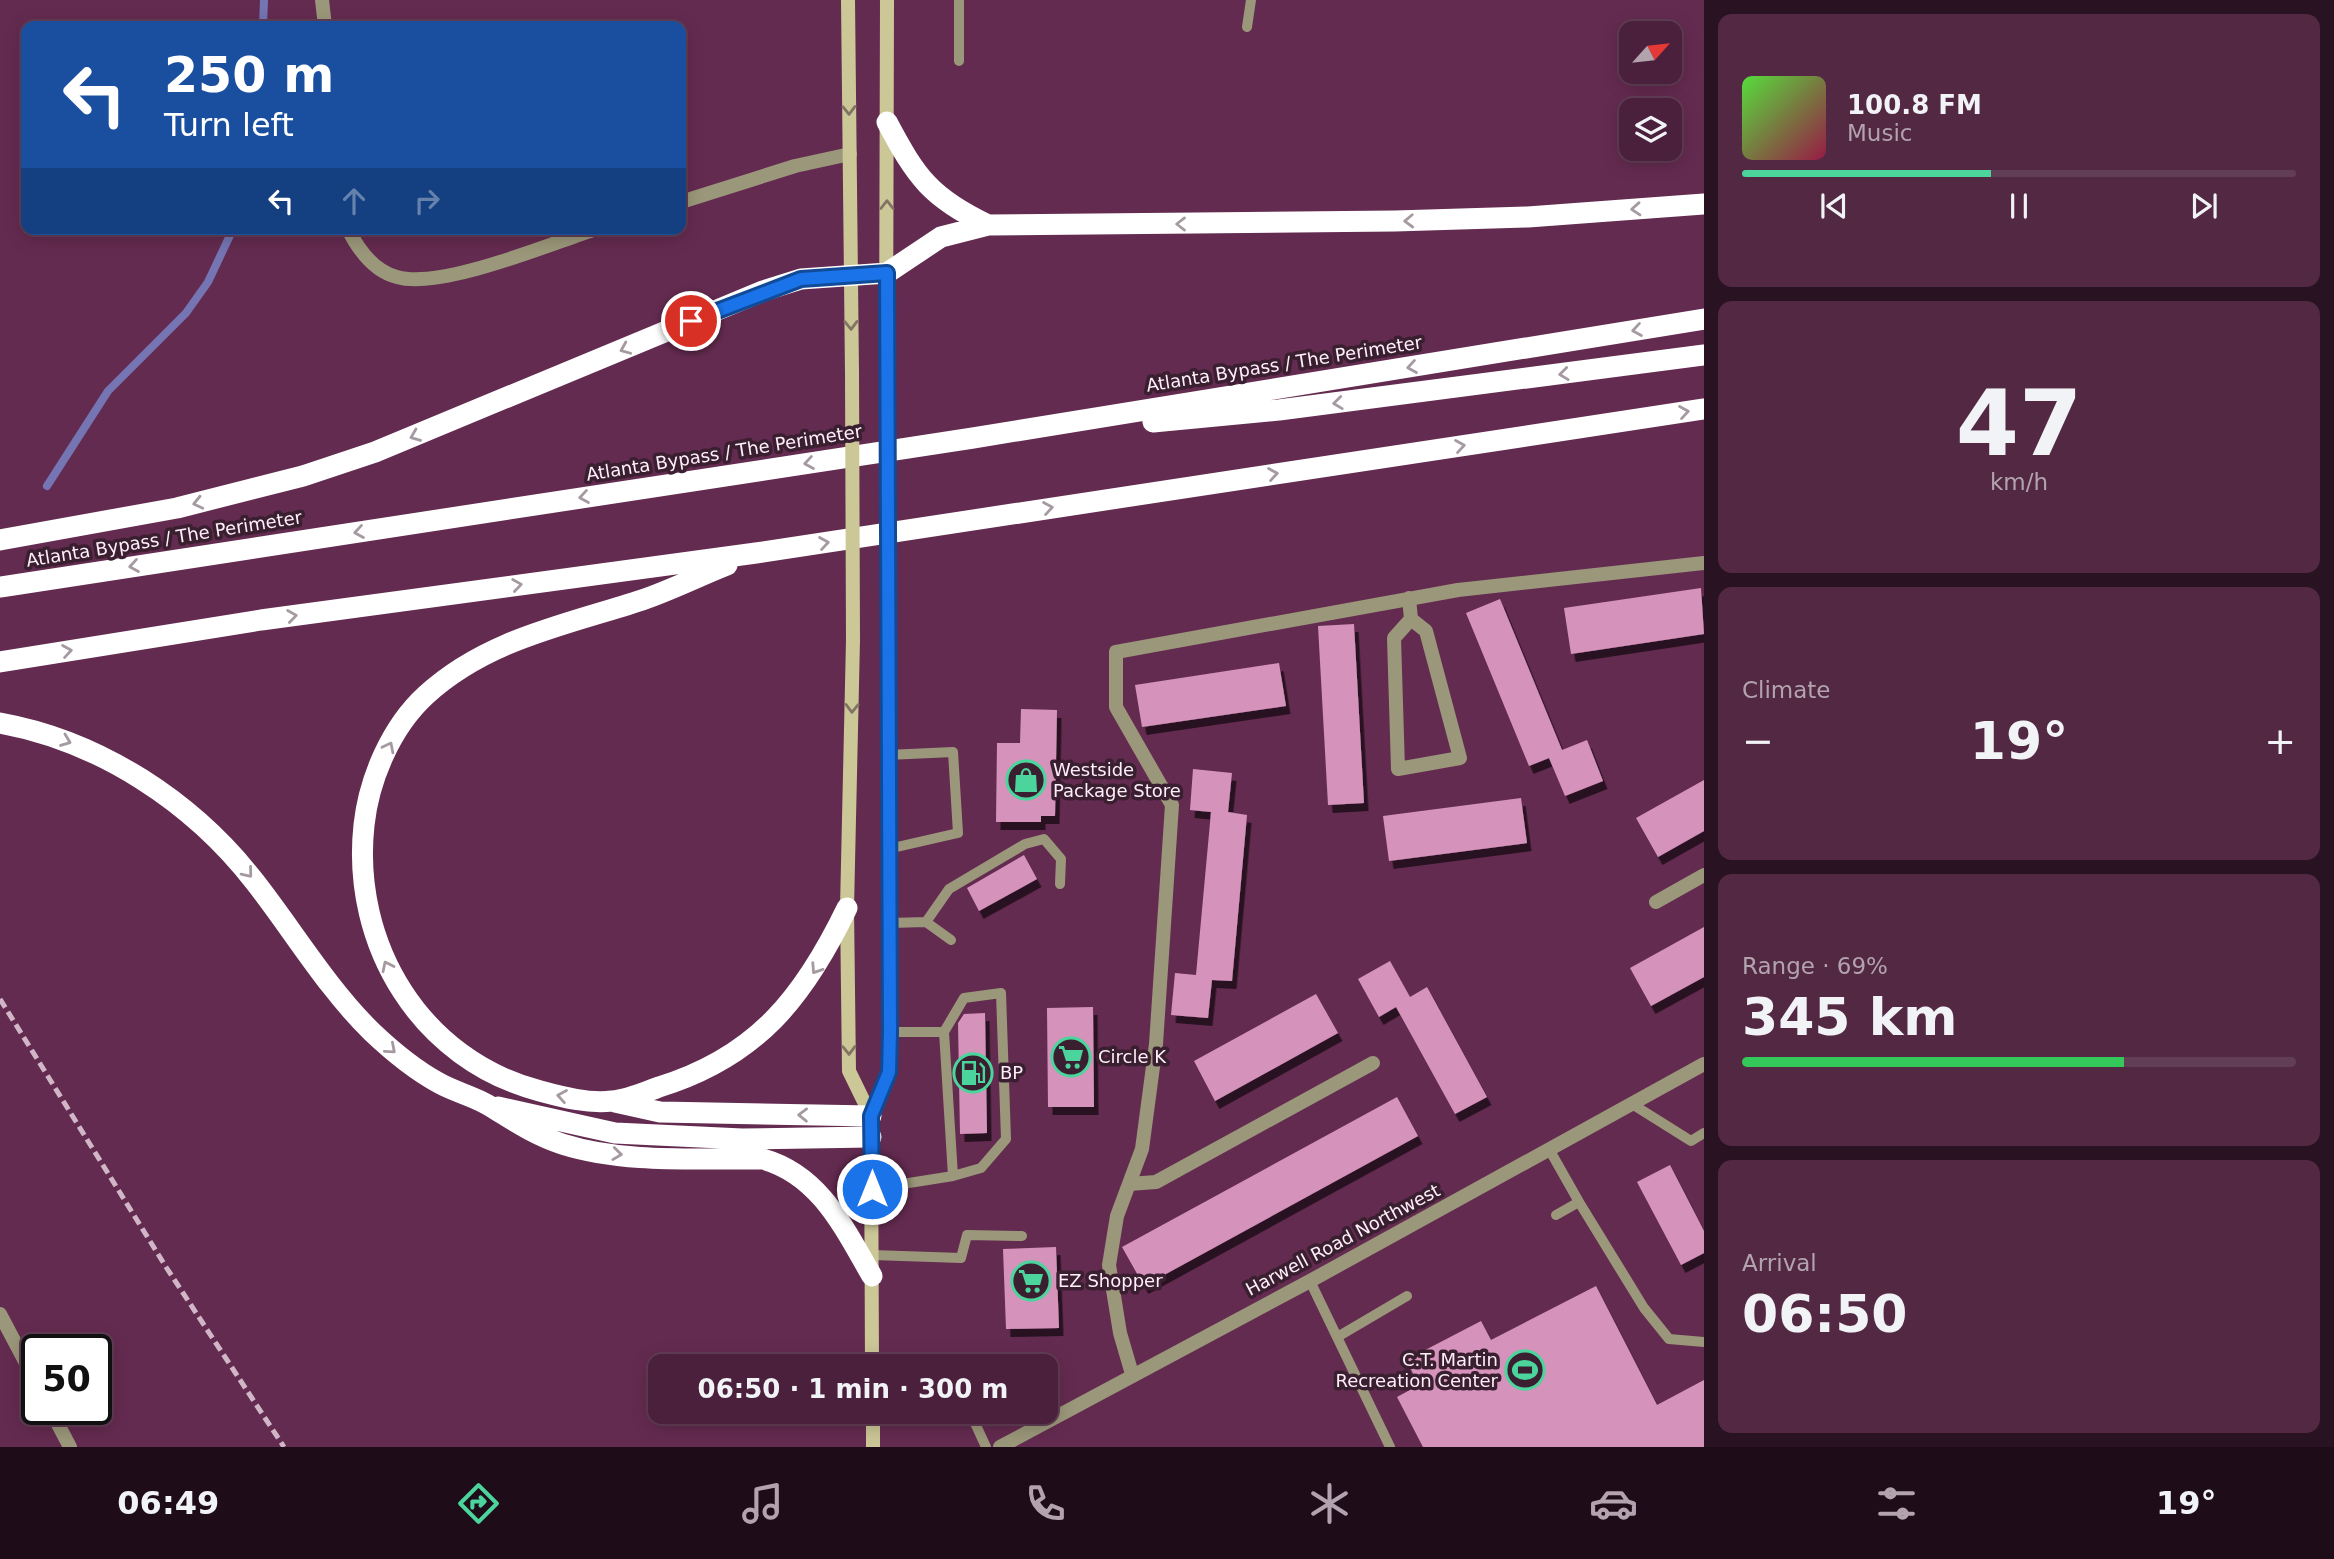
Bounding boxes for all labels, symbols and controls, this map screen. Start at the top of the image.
north arrow [1619,21,1682,84]
map controls [1619,21,1682,161]
text: 250 m [164,47,334,104]
icon: left [49,49,140,140]
text: 100.8 FM [1847,90,1982,120]
button: layers [1619,98,1682,161]
one-way arrow [842,105,857,116]
text: Turn left [164,106,294,144]
text: Music [1847,120,1912,146]
icon: left [262,182,300,220]
icon: ahead [335,182,373,220]
icon: right [408,182,446,220]
icon: previous [1815,187,1853,225]
icon: pause [2000,187,2038,225]
icon: next [2185,187,2223,225]
one-way arrow [879,199,895,210]
one-way arrow [1630,201,1641,216]
one-way arrow [1403,213,1414,228]
one-way arrow [1176,216,1187,231]
pin [661,291,721,351]
icon: arrive [672,302,710,340]
one-way arrow [843,320,859,330]
one-way arrow [1631,322,1643,337]
street label: Atlanta Bypass / The Perimeter [1144,331,1424,396]
one-way arrow [619,341,632,355]
one-way arrow [1406,359,1418,374]
one-way arrow [1558,366,1569,381]
text: 47 [1956,371,2082,476]
one-way arrow [1332,395,1344,410]
one-way arrow [1679,405,1690,420]
street label: Atlanta Bypass / The Perimeter [584,420,864,485]
one-way arrow [409,428,421,442]
one-way arrow [1454,439,1465,454]
one-way arrow [803,455,815,470]
one-way arrow [1267,467,1279,482]
text: km/h [1990,469,2048,495]
one-way arrow [578,489,590,504]
one-way arrow [192,495,204,509]
one-way arrow [1043,501,1054,516]
street label: Atlanta Bypass / The Perimeter [24,506,304,571]
one-way arrow [353,524,365,539]
one-way arrow [818,536,829,551]
one-way arrow [129,559,140,574]
one-way arrow [512,577,523,592]
one-way arrow [286,608,298,623]
one-way arrow [61,644,73,659]
text: Climate [1742,677,1831,703]
one-way arrow [844,704,860,714]
text: 19° [1970,711,2068,771]
text: − [1742,719,1774,763]
text: + [2264,719,2296,763]
one-way arrow [59,733,71,747]
one-way arrow [380,742,394,754]
shop icon: Westside Package Store [1005,759,1047,801]
place label: Westside Package Store [1053,759,1181,801]
one-way arrow [240,865,252,878]
text: Range · 69% [1742,953,1888,979]
one-way arrow [381,961,395,973]
one-way arrow [811,961,824,974]
text: 345 km [1742,987,1957,1047]
supermarket icon: Circle K [1050,1036,1092,1078]
one-way arrow [383,1041,396,1053]
one-way arrow [841,1045,857,1056]
place label: Circle K [1098,1046,1167,1067]
fuel station icon: BP [952,1052,994,1094]
place label: BP [1000,1062,1023,1083]
one-way arrow [556,1089,568,1104]
one-way arrow [797,1107,808,1122]
one-way arrow [611,1146,622,1161]
position arrow [835,1152,909,1226]
street label: Harwell Road Northwest [1242,1179,1443,1300]
text: Arrival [1742,1250,1817,1276]
supermarket icon: EZ Shopper [1010,1260,1052,1302]
place label: EZ Shopper [1058,1270,1163,1291]
text: 06:50 [1742,1284,1908,1344]
speed limit sign: 50 [21,1334,112,1425]
place label: C.T. Martin Recreation Center [1335,1349,1499,1391]
sports icon: C.T. Martin Recreation Center [1504,1349,1546,1391]
text: 06:50 · 1 min · 300 m [698,1374,1008,1404]
icon: directions [454,1479,503,1528]
icon: music [738,1479,787,1528]
icon: phone [1021,1479,1070,1528]
icon: climate [1305,1479,1354,1528]
icon: car [1589,1479,1638,1528]
icon: filters [1872,1479,1921,1528]
text: 06:49 [117,1484,219,1522]
text: 19° [2156,1484,2217,1522]

